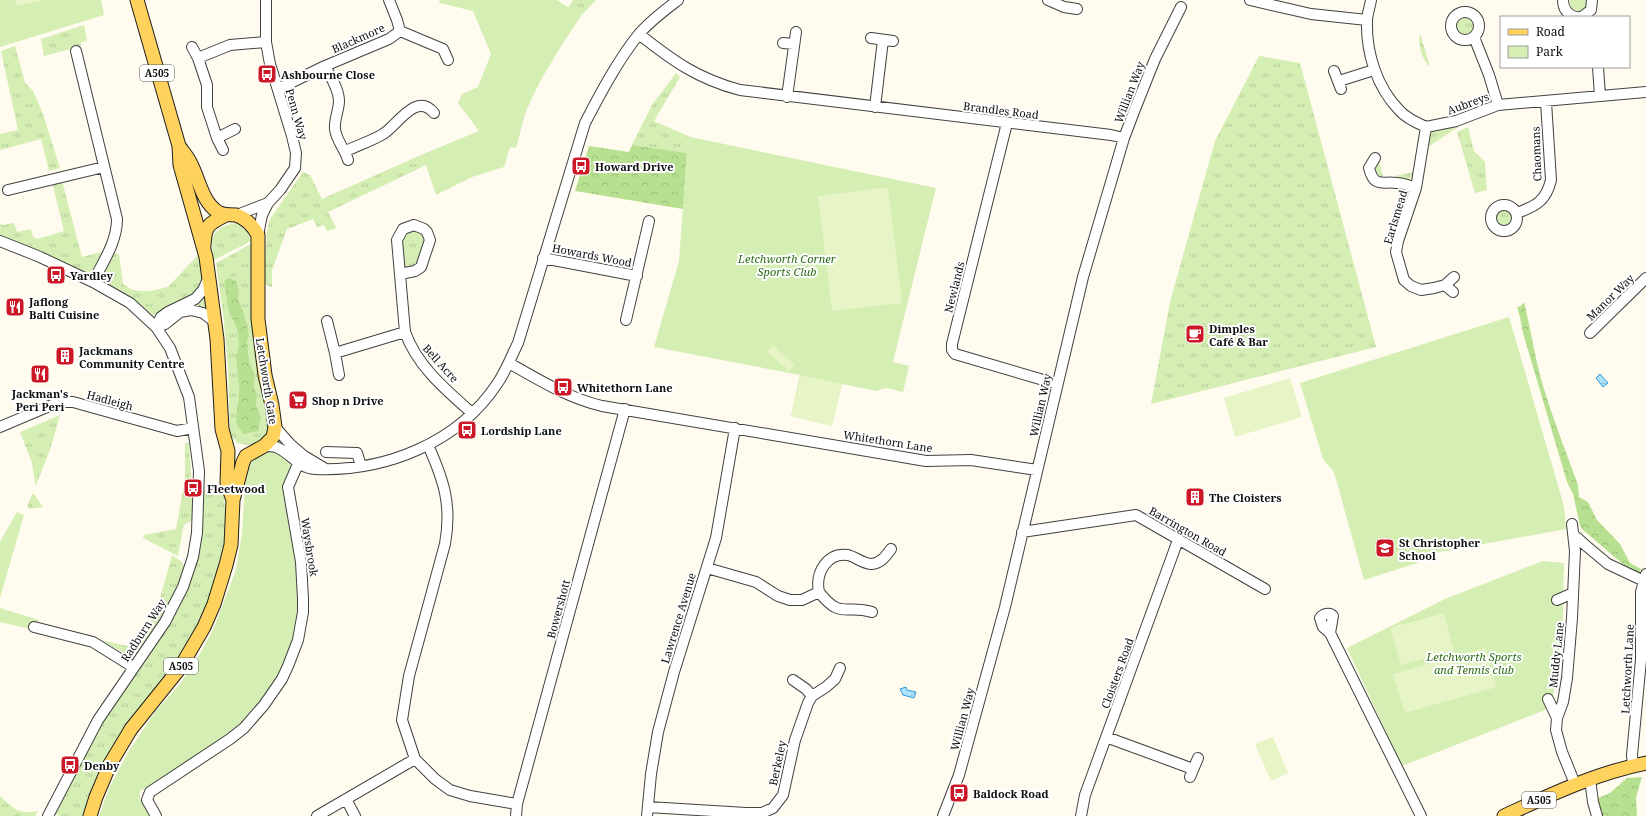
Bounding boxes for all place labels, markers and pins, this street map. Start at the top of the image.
bus stop icon: Ashbourne Close [256,63,278,85]
place label: Ashbourne Close [281,67,375,82]
bus stop icon: Howard Drive [570,155,592,177]
place label: Howard Drive [595,159,674,174]
bus stop icon: Yardley [45,264,67,286]
place label: Yardley [70,268,114,283]
place label: Jaflong Balti Cuisine [28,294,99,322]
restaurant icon: Jaflong Balti Cuisine [4,296,26,318]
place label: Dimples Café & Bar [1209,321,1268,349]
cafe icon: Dimples Café & Bar [1184,323,1206,345]
place label: Jackmans Community Centre [78,343,185,371]
building icon: Jackmans Community Centre [54,345,76,367]
restaurant icon: Jackman's Peri Peri [29,363,51,385]
bus stop icon: Whitethorn Lane [552,376,574,398]
place label: Whitethorn Lane [577,380,673,395]
place label: Jackman's Peri Peri [11,386,68,414]
supermarket icon: Shop n Drive [287,389,309,411]
place label: Shop n Drive [312,393,384,408]
bus stop icon: Lordship Lane [456,419,478,441]
place label: Lordship Lane [481,423,562,438]
bus stop icon: Fleetwood [182,477,204,499]
place label: Fleetwood [207,481,265,496]
building icon: The Cloisters [1184,486,1206,508]
place label: The Cloisters [1209,490,1282,505]
place label: St Christopher School [1399,535,1480,563]
school or university icon: St Christopher School [1374,537,1396,559]
bus stop icon: Denby [59,754,81,776]
place label: Denby [84,758,120,773]
bus stop icon: Baldock Road [948,782,970,804]
place label: Baldock Road [973,786,1049,801]

